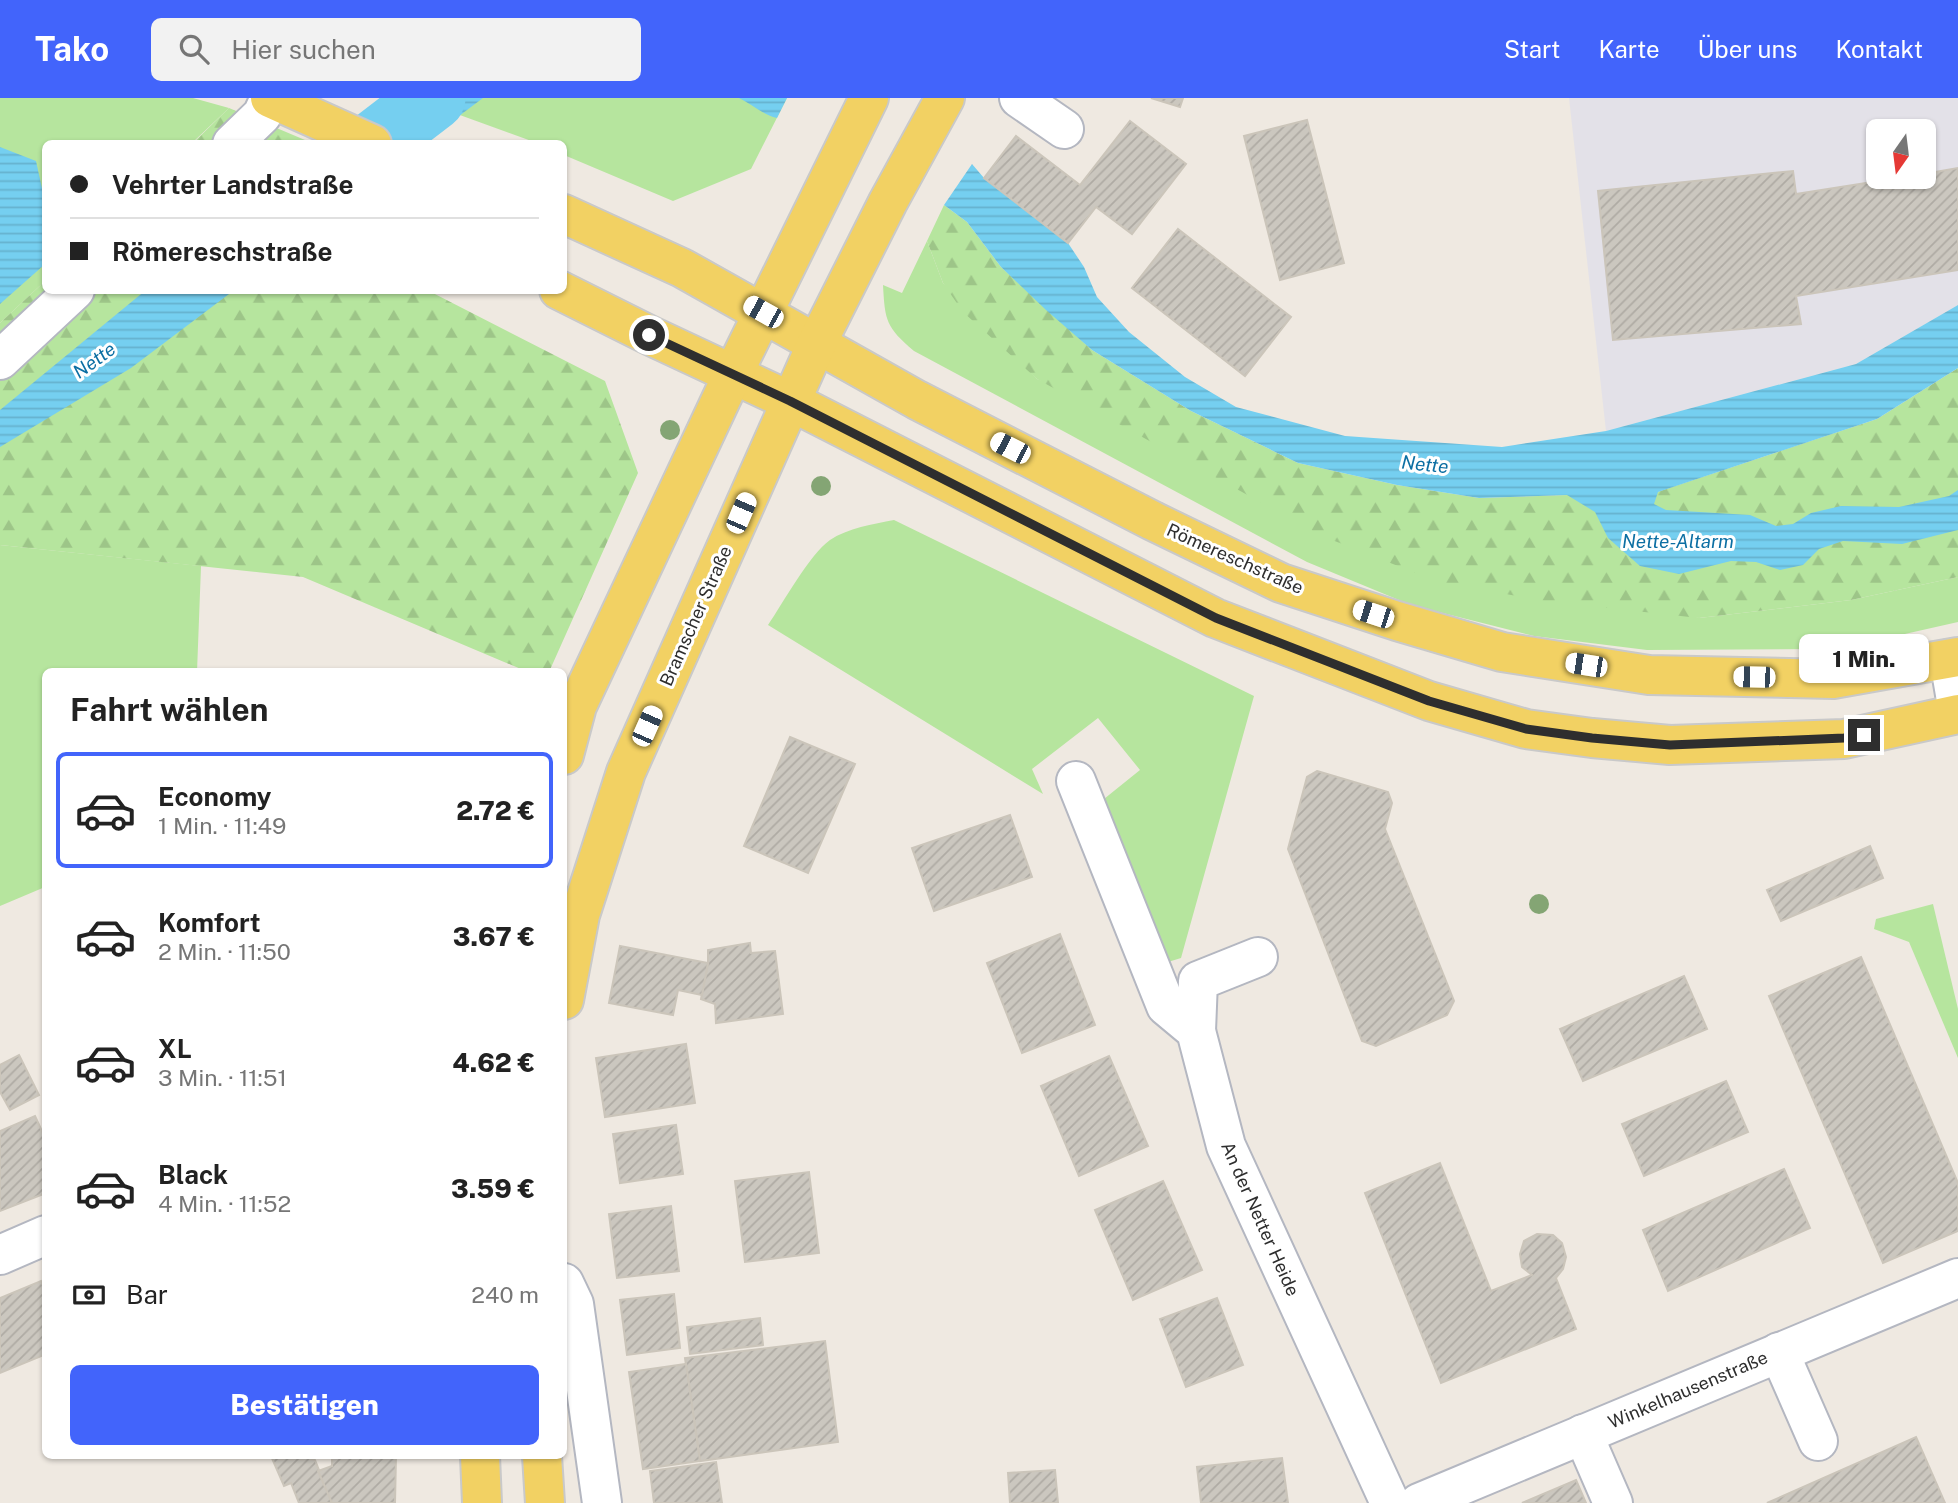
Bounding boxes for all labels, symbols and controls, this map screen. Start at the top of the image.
search box [151,18,641,81]
text: Tako [35,30,109,68]
icon: search [175,30,213,68]
text: Hier suchen [231,34,376,65]
text: Start [1504,35,1560,63]
text: Karte [1598,35,1660,63]
text: Über uns [1698,35,1797,63]
text: Kontakt [1835,35,1923,63]
north arrow [1866,119,1936,189]
map controls [1866,119,1936,189]
text: Vehrter Landstraße [112,169,353,200]
text: Römereschstraße [112,236,333,267]
car [740,293,787,331]
route start [633,319,665,351]
water label: Nette [68,337,120,383]
car [987,429,1034,467]
water label: Nette [1400,451,1450,477]
car [724,490,759,536]
street label: Römereschstraße [1164,519,1307,598]
water label: Nette-Altarm [1622,530,1734,552]
street label: Bramscher Straße [655,542,736,689]
car [1350,598,1397,630]
callout: 1 Min. [1799,634,1929,682]
text: 1 Min. [1832,645,1896,672]
car [1564,651,1609,679]
car [1733,666,1776,688]
text: Fahrt wählen [70,691,269,728]
car [629,703,666,749]
route end [1848,719,1880,751]
icon: car [74,779,137,842]
text: Economy [158,781,271,812]
text: 2.72 € [456,795,535,826]
text: 1 Min. · 11:49 [158,812,286,839]
icon: car [74,905,137,968]
text: Komfort [158,907,260,938]
text: 3.67 € [453,921,535,952]
text: 2 Min. · 11:50 [158,938,291,965]
icon: car [74,1031,137,1094]
text: XL [158,1033,192,1064]
text: 4.62 € [452,1047,535,1078]
text: 3 Min. · 11:51 [158,1064,287,1091]
street label: An der Netter Heide [1217,1138,1304,1299]
icon: car [74,1157,137,1220]
text: Black [158,1159,228,1190]
text: 3.59 € [451,1173,535,1204]
text: 4 Min. · 11:52 [158,1190,291,1217]
icon: cash [70,1276,108,1314]
text: Bar [126,1279,168,1310]
text: 240 m [471,1281,539,1308]
street label: Winkelhausenstraße [1605,1346,1771,1433]
button: Bestätigen [70,1365,539,1445]

